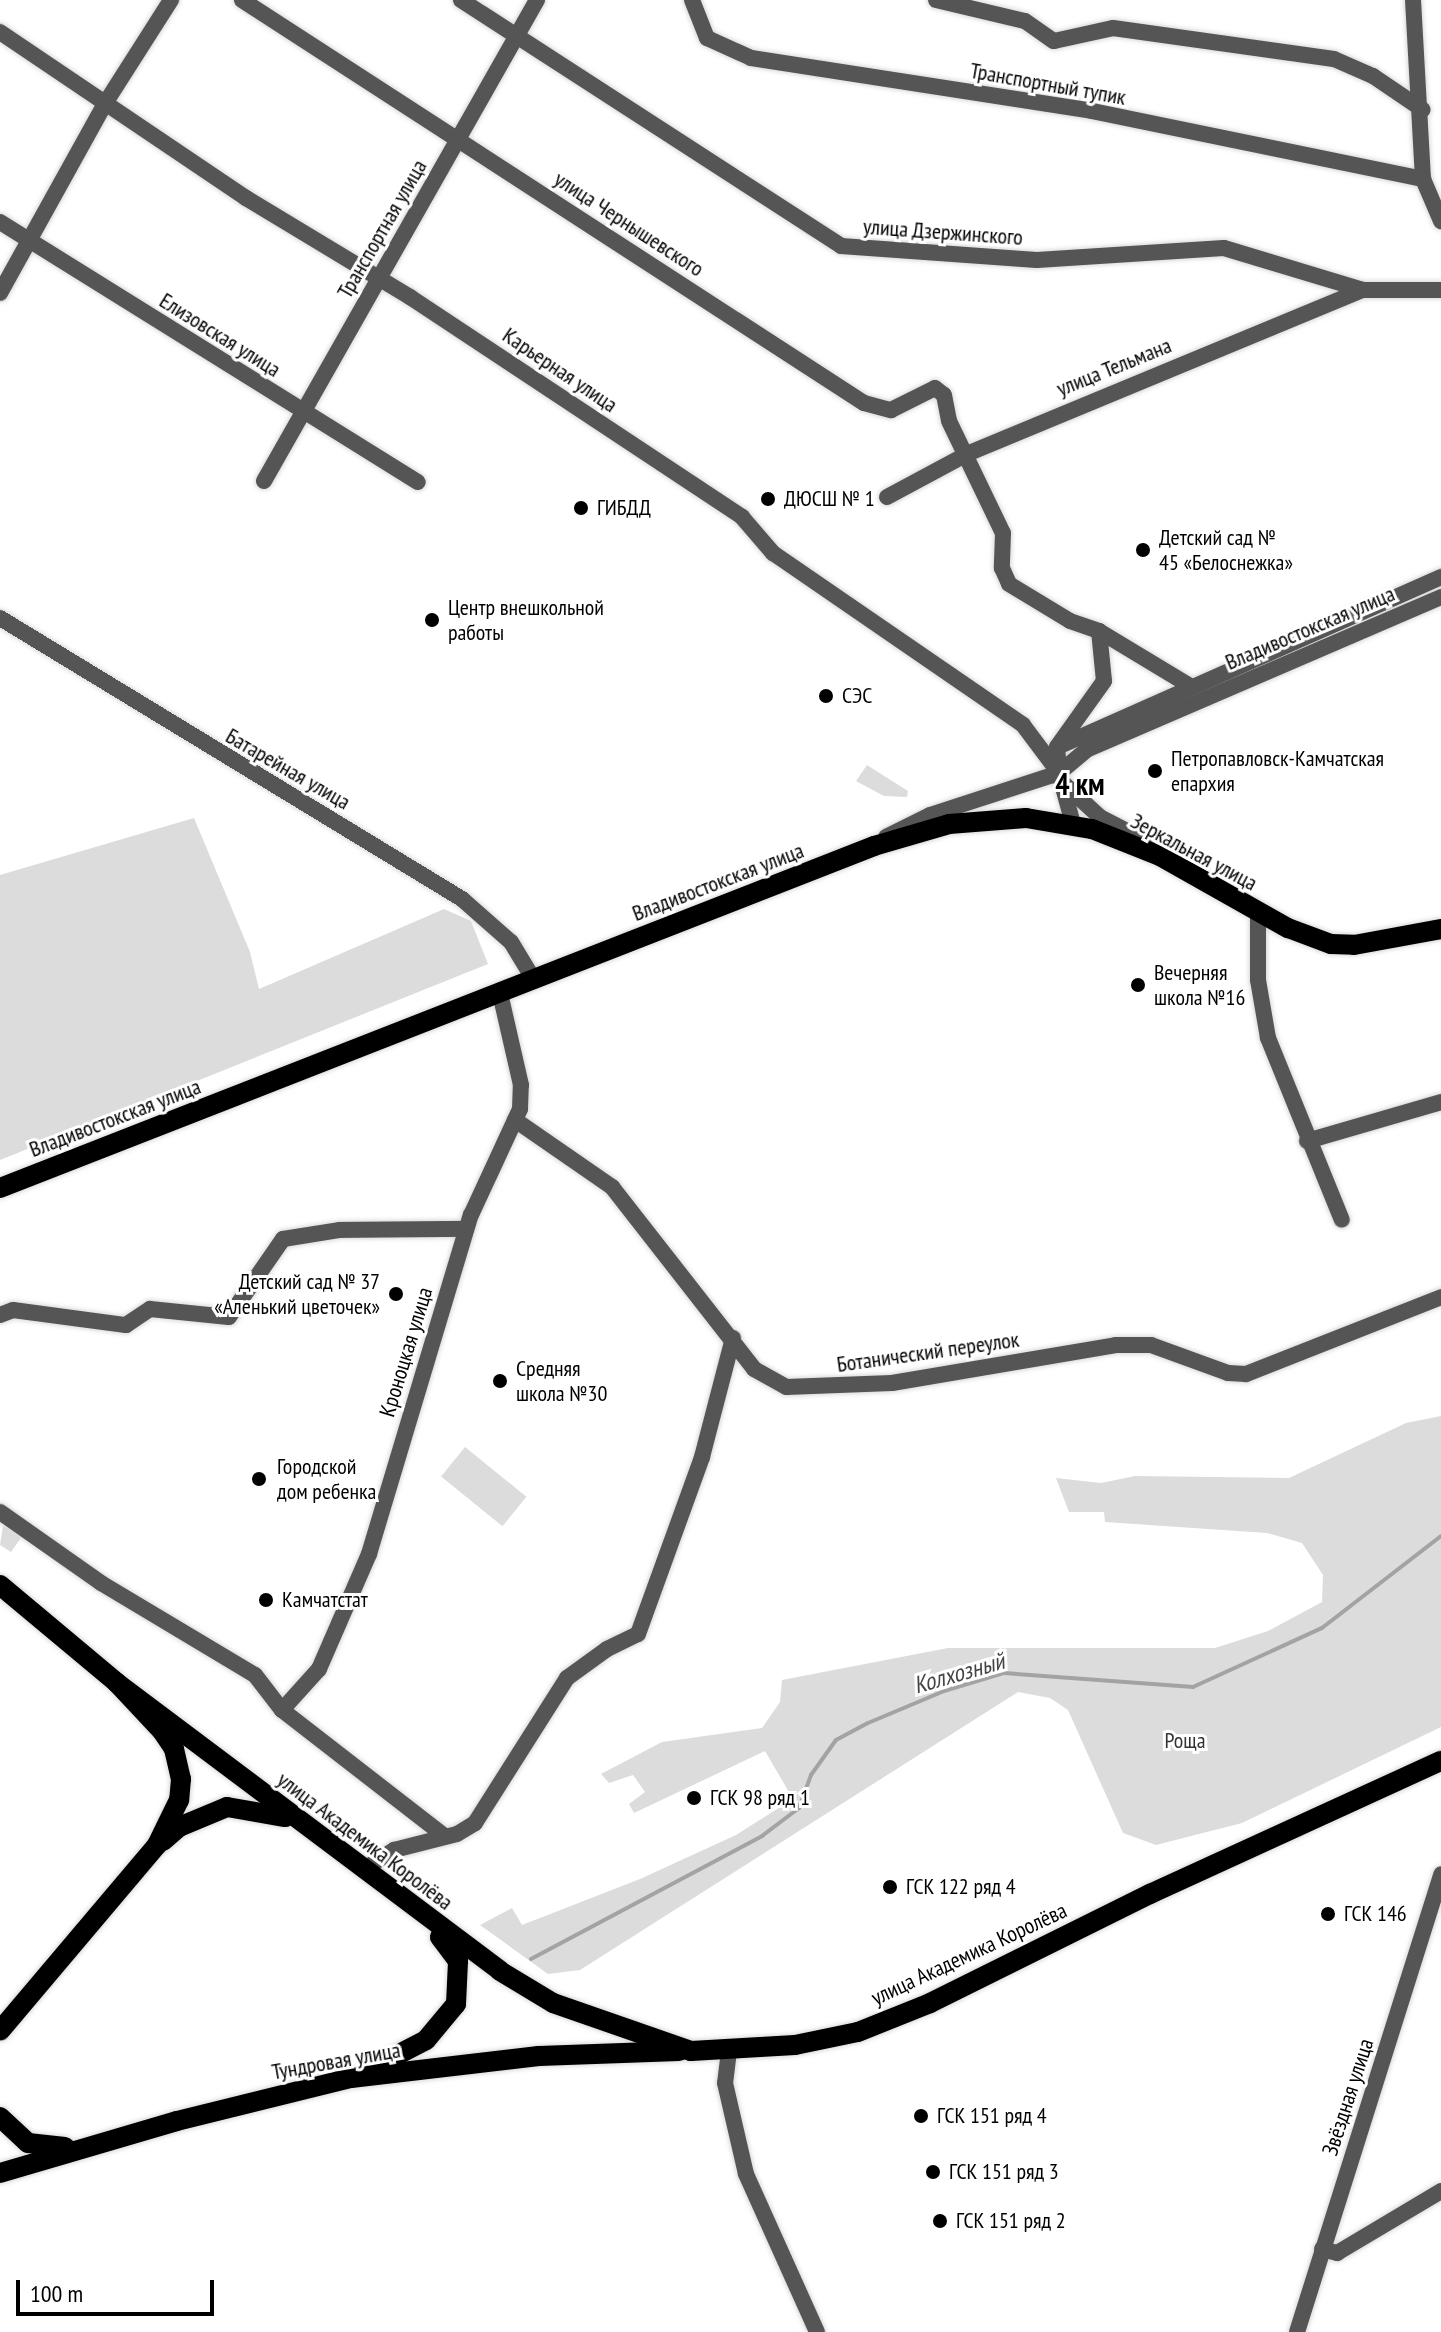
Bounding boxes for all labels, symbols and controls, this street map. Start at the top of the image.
street label: Транспортный тупик [968,57,1128,111]
street label: Транспортная улица [332,155,432,303]
street label: улица Чернышевского [549,166,709,282]
street label: улица Дзержинского [862,213,1024,251]
street label: Елизовская улица [155,287,285,383]
street label: Карьерная улица [498,322,622,418]
street label: улица Тельмана [1053,332,1175,402]
place label: ДЮСШ № 1 [784,486,875,512]
marker: ДЮСШ № 1 [759,490,777,508]
place label: ГИБДД [597,495,651,521]
marker: ГИБДД [572,499,590,517]
place label: Детский сад № 45 «Белоснежка» [1159,524,1293,576]
marker: Детский сад № 45 «Белоснежка» [1134,541,1152,559]
street label: Владивостокская улица [1221,580,1399,676]
place label: Центр внешкольной работы [448,594,604,646]
marker: Центр внешкольной работы [423,611,441,629]
place label: СЭС [842,683,872,709]
marker: СЭС [817,687,835,705]
street label: Батарейная улица [221,723,355,815]
place label: Петропавловск-Камчатская епархия [1171,745,1384,796]
marker: Петропавловск-Камчатская епархия [1146,762,1164,780]
district label: 4 км [1055,766,1105,802]
street label: Зеркальная улица [1126,808,1262,896]
street label: Владивостокская улица [629,837,807,927]
place label: Вечерняя школа №16 [1154,959,1245,1010]
marker: Вечерняя школа №16 [1129,976,1147,994]
street label: Владивостокская улица [26,1073,204,1163]
place label: Детский сад № 37 «Аленький цветочек» [214,1268,380,1320]
street label: Кроноцкая улица [374,1284,438,1420]
marker: Детский сад № 37 «Аленький цветочек» [387,1285,405,1303]
street label: Ботанический переулок [835,1326,1021,1378]
place label: Средняя школа №30 [516,1355,607,1406]
marker: Средняя школа №30 [491,1372,509,1390]
place label: Городской дом ребенка [277,1453,376,1504]
marker: Городской дом ребенка [248,1468,270,1490]
place label: Камчатстат [282,1587,368,1613]
marker: Камчатстат [257,1591,275,1609]
water label: Колхозный [910,1646,1008,1700]
park label: Роща [1165,1728,1205,1754]
street label: улица Академика Королёва [272,1766,458,1916]
place label: ГСК 98 ряд 1 [710,1785,810,1811]
marker: ГСК 98 ряд 1 [685,1789,703,1807]
place label: ГСК 122 ряд 4 [906,1874,1016,1900]
marker: ГСК 122 ряд 4 [881,1878,899,1896]
street label: улица Академика Королёва [867,1897,1071,2011]
place label: ГСК 146 [1344,1901,1407,1927]
marker: ГСК 146 [1319,1905,1337,1923]
street label: Звёздная улица [1317,2035,1379,2159]
street label: Тундровая улица [270,2037,402,2085]
place label: ГСК 151 ряд 4 [937,2103,1047,2129]
marker: ГСК 151 ряд 4 [912,2107,930,2125]
place label: ГСК 151 ряд 3 [949,2159,1059,2185]
marker: ГСК 151 ряд 3 [924,2163,942,2181]
place label: ГСК 151 ряд 2 [956,2208,1066,2234]
marker: ГСК 151 ряд 2 [931,2212,949,2230]
scale bar [20,2264,218,2314]
text: 100 m [30,2278,83,2309]

